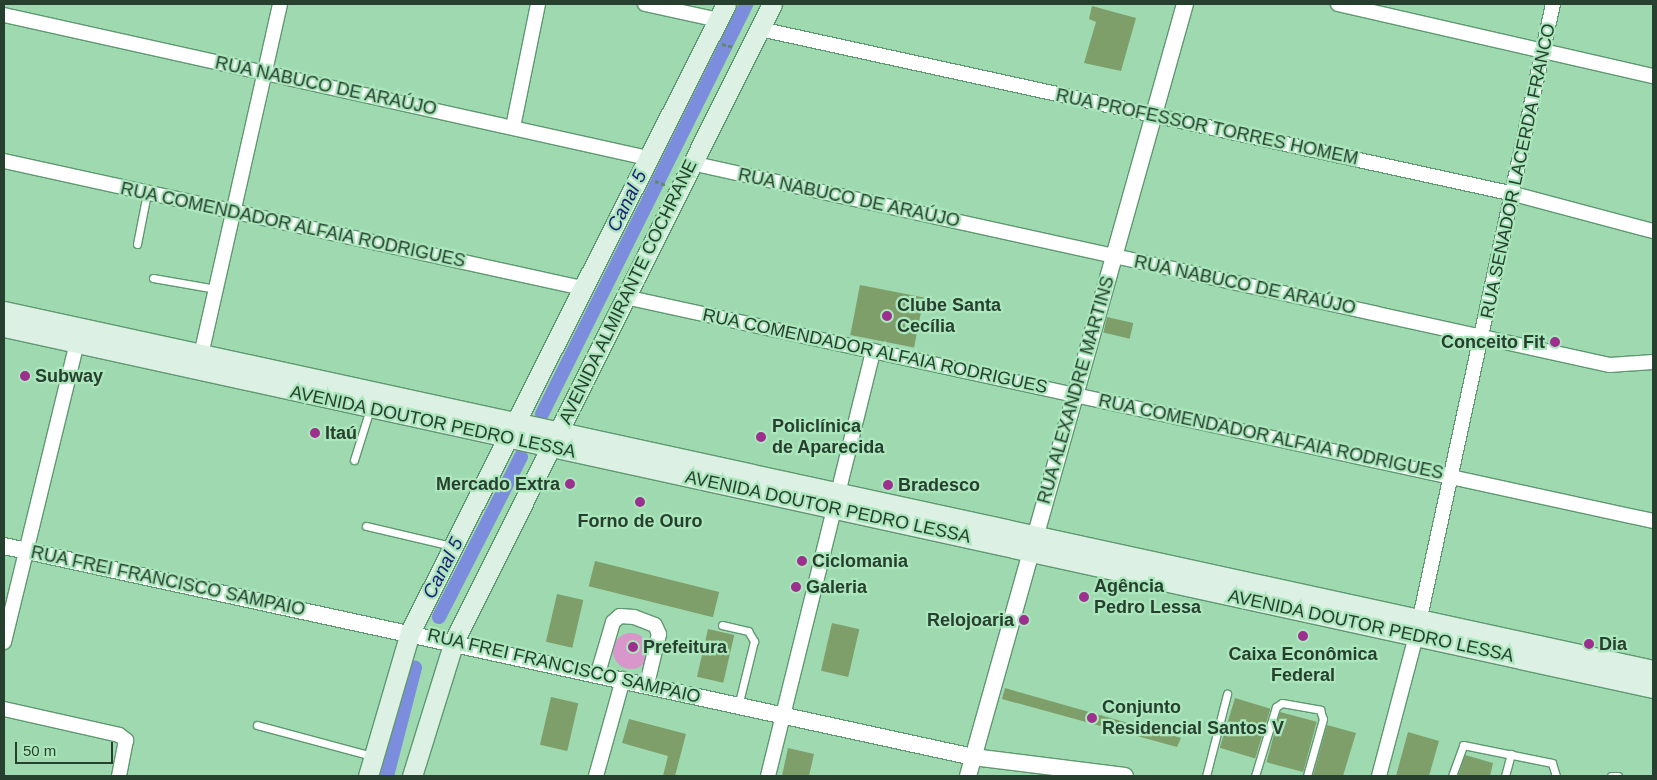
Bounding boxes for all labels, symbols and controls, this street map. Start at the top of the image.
street label: RUA SENADOR LACERDA FRANCO [1476,21,1560,321]
street label: RUA NABUCO DE ARAÚJO [212,52,440,120]
street label: RUA PROFESSOR TORRES HOMEM [1053,84,1361,170]
street label: AVENIDA ALMIRANTE COCHRANE [554,155,702,429]
street label: RUA NABUCO DE ARAÚJO [735,164,963,232]
water label: Canal 5 [602,167,652,235]
street label: RUA COMENDADOR ALFAIA RODRIGUES [117,178,469,272]
street label: RUA NABUCO DE ARAÚJO [1131,251,1359,319]
street label: RUA ALEXANDRE MARTINS [1033,273,1119,507]
place label: Clube Santa Cecília [897,295,1001,338]
street label: RUA COMENDADOR ALFAIA RODRIGUES [699,304,1051,398]
marker: Clube Santa Cecília [881,310,893,322]
place label: Conceito Fit [1441,331,1545,353]
marker: Conceito Fit [1549,336,1561,348]
place label: Subway [35,365,103,387]
marker: Subway [19,370,31,382]
street label: AVENIDA DOUTOR PEDRO LESSA [288,381,578,463]
street label: RUA COMENDADOR ALFAIA RODRIGUES [1095,390,1447,484]
place label: Policlínica de Aparecida [772,416,885,458]
place label: Itaú [325,422,357,444]
marker: Itaú [309,427,321,439]
marker: Policlínica de Aparecida [754,430,768,444]
street label: AVENIDA DOUTOR PEDRO LESSA [683,466,973,548]
place label: Mercado Extra [436,473,560,495]
place label: Bradesco [898,474,980,496]
marker: Mercado Extra [564,478,576,490]
marker: Bradesco [882,479,894,491]
marker: Forno de Ouro [634,496,646,508]
place label: Forno de Ouro [578,510,702,532]
water label: Canal 5 [418,534,468,602]
street label: RUA FREI FRANCISCO SAMPAIO [28,541,308,621]
place label: Ciclomania [812,550,908,572]
marker: Ciclomania [796,555,808,567]
place label: Galeria [806,576,867,598]
place label: Agência Pedro Lessa [1094,576,1201,618]
marker: Galeria [790,581,802,593]
street label: AVENIDA DOUTOR PEDRO LESSA [1226,585,1516,667]
marker: Agência Pedro Lessa [1078,591,1090,603]
place label: Relojoaria [927,609,1014,631]
marker: Relojoaria [1018,614,1030,626]
street label: RUA FREI FRANCISCO SAMPAIO [425,624,703,708]
marker: Caixa Econômica Federal [1297,630,1309,642]
place label: Dia [1599,633,1627,655]
place label: Prefeitura [643,636,727,658]
marker: Dia [1583,638,1595,650]
marker: Prefeitura [627,641,639,653]
place label: Caixa Econômica Federal [1228,644,1378,686]
place label: Conjunto Residencial Santos V [1102,697,1284,740]
marker: Conjunto Residencial Santos V [1086,712,1098,724]
scale bar [18,732,115,764]
text: 50 m [23,742,56,759]

